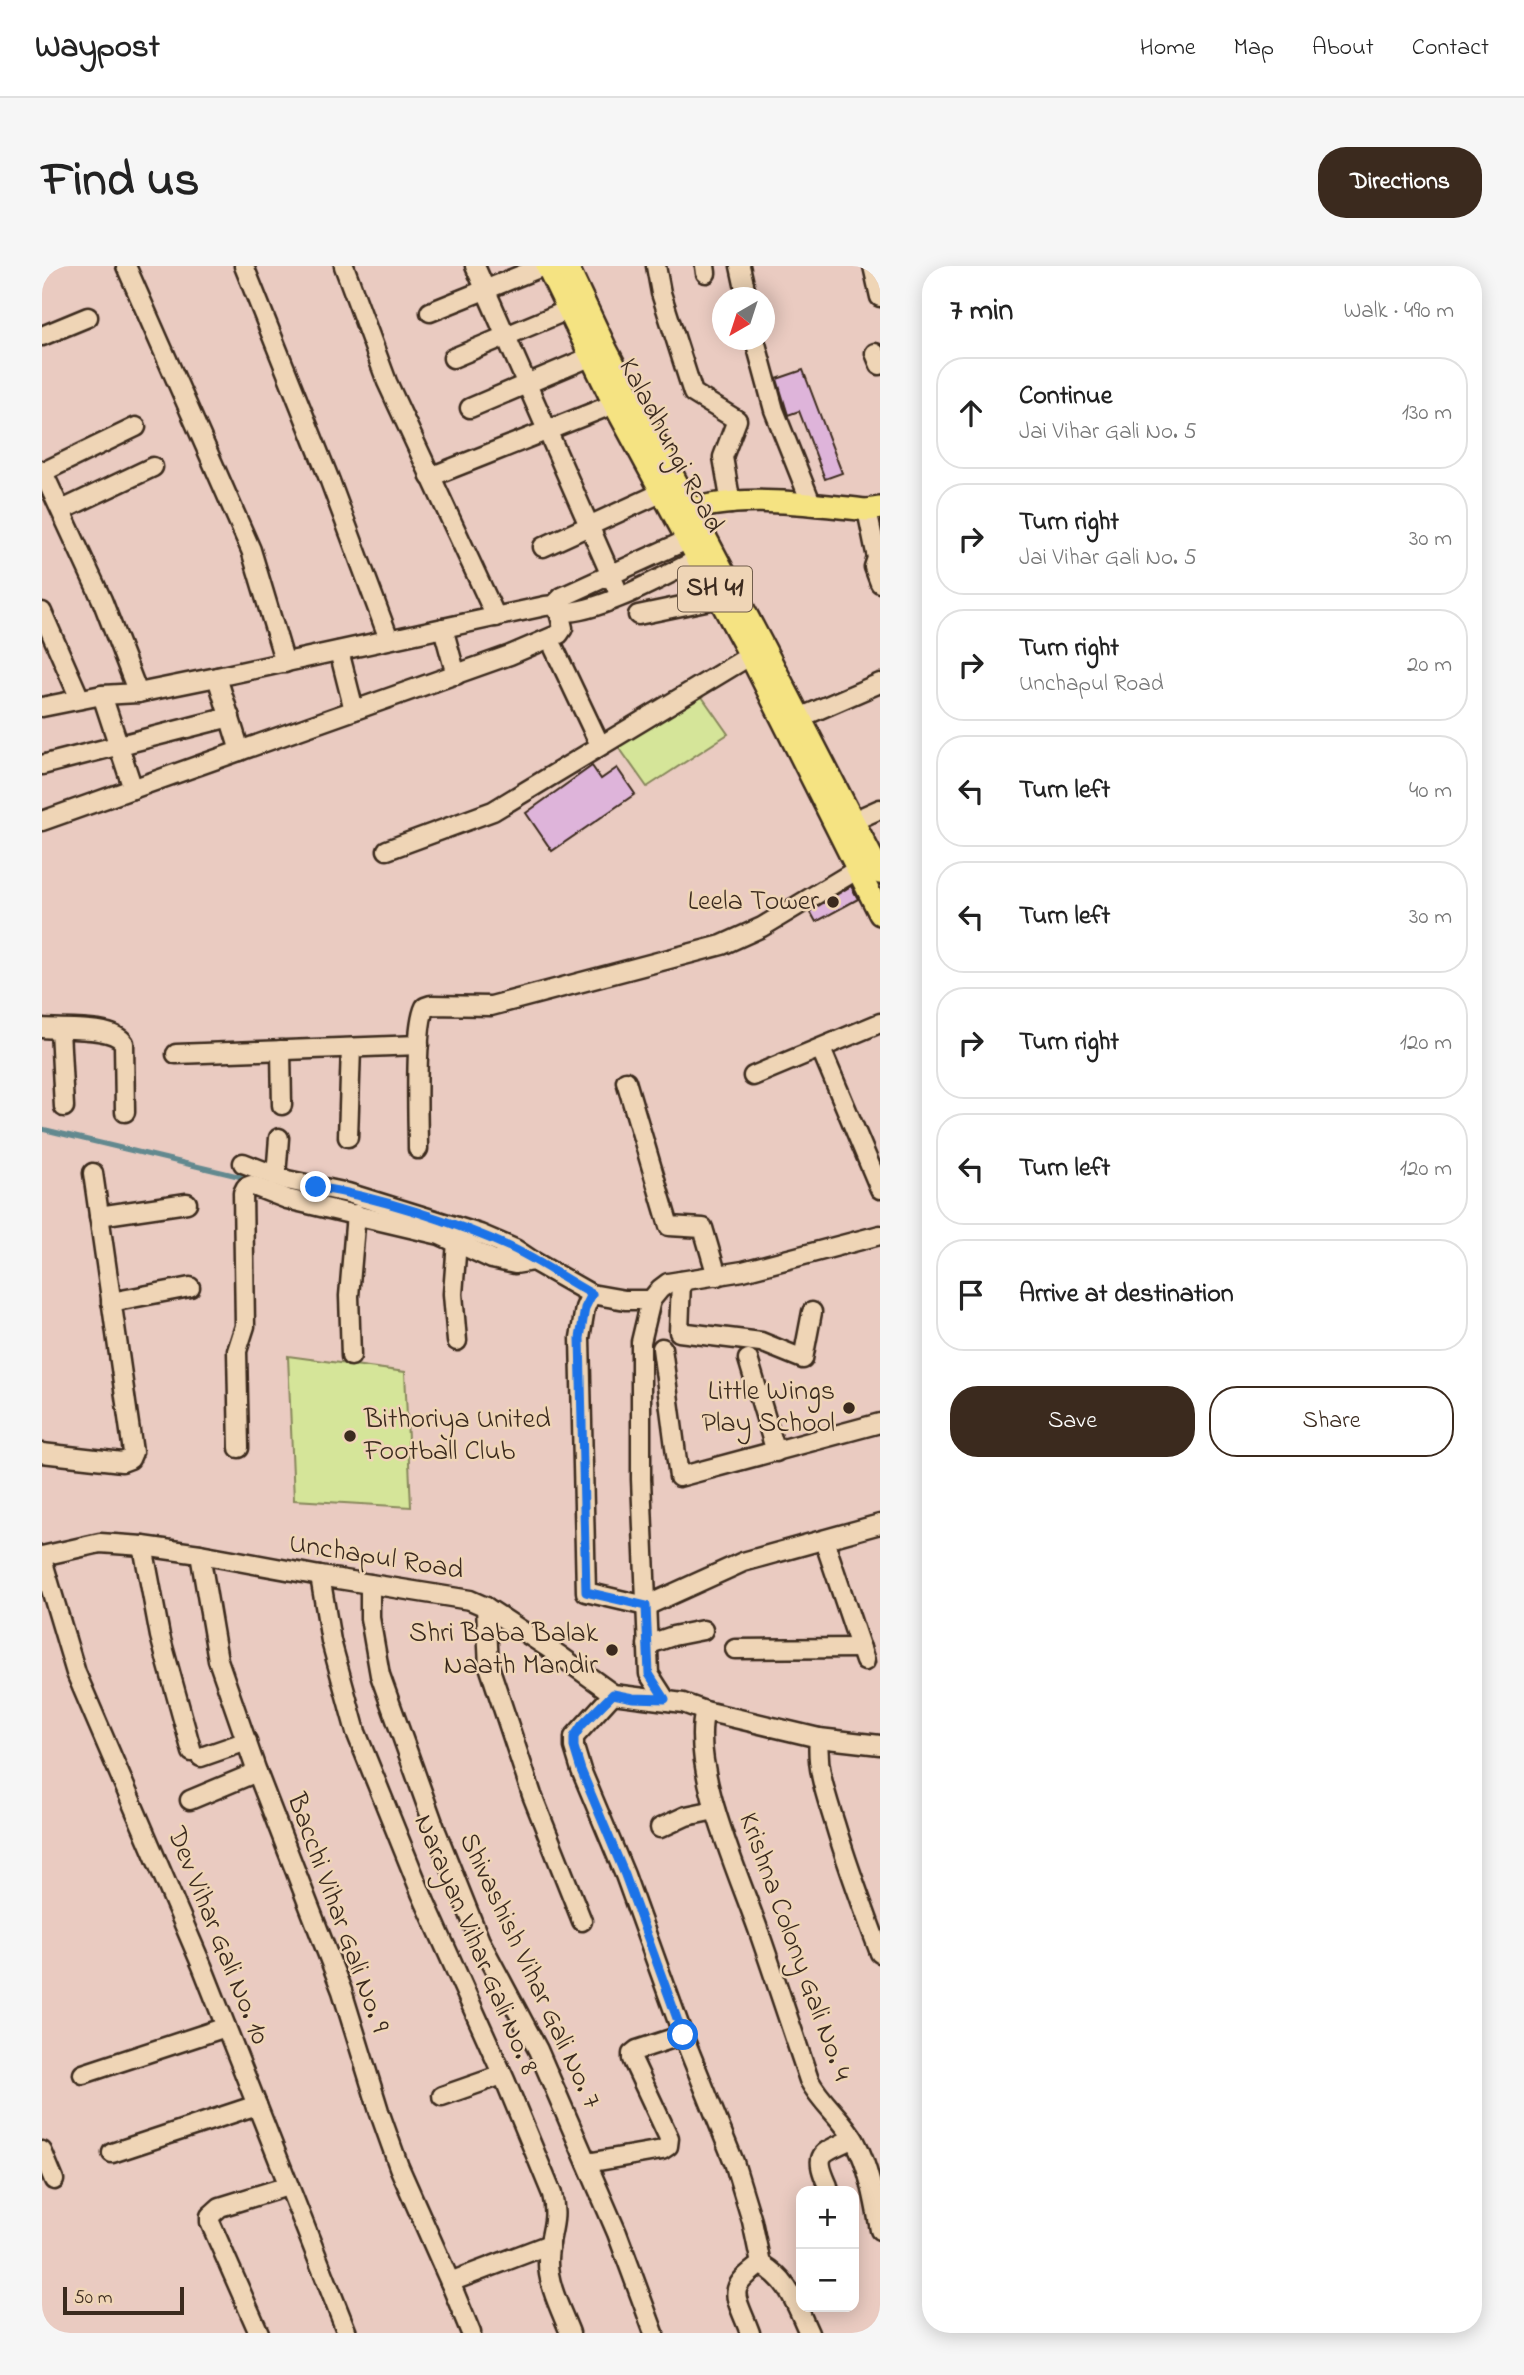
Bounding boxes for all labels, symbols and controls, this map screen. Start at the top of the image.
text: Waypost [35,24,160,72]
text: Home [1140,31,1196,66]
text: Map [1234,31,1274,66]
text: About [1312,31,1374,66]
text: Contact [1412,31,1489,66]
text: Find us [42,146,199,218]
button: Directions [1318,147,1482,218]
north arrow [712,287,775,350]
text: 7 min [950,290,1013,334]
text: Walk · 490 m [1343,295,1454,328]
street label: Kaladhungi Road [607,351,733,541]
text: Continue [1019,378,1112,416]
icon: ahead [952,394,990,432]
text: 130 m [1402,397,1452,430]
text: Jai Vihar Gali No. 5 [1019,416,1197,449]
text: Turn right [1019,504,1119,542]
icon: right [952,520,990,558]
text: 30 m [1409,523,1452,556]
text: Jai Vihar Gali No. 5 [1019,542,1197,575]
road number: SH 41 [678,566,752,612]
text: Turn right [1019,630,1119,668]
icon: right [952,646,990,684]
text: 20 m [1407,649,1452,682]
text: Unchapul Road [1019,668,1164,701]
icon: left [952,772,990,810]
text: Turn left [1019,772,1110,810]
text: 40 m [1409,775,1452,808]
place label: Leela Tower [688,882,819,923]
marker: Leela Tower [825,894,841,910]
icon: left [952,898,990,936]
text: Turn left [1019,898,1110,936]
text: 30 m [1409,901,1452,934]
icon: right [952,1024,990,1062]
text: Turn right [1019,1024,1119,1062]
text: 120 m [1400,1027,1452,1060]
icon: left [952,1150,990,1188]
text: Turn left [1019,1150,1110,1188]
text: 120 m [1400,1153,1452,1186]
route end [300,1171,331,1202]
icon: arrive [952,1276,990,1314]
text: Arrive at destination [1019,1276,1234,1314]
place label: Little Wings Play School [701,1372,835,1445]
button: Save [950,1386,1195,1457]
button: Share [1209,1386,1454,1457]
place label: Bithoriya United Football Club [363,1400,551,1473]
marker: Little Wings Play School [841,1400,857,1416]
marker: Bithoriya United Football Club [342,1428,358,1444]
street label: Unchapul Road [286,1524,466,1592]
place label: Shri Baba Balak Naath Mandir [409,1614,599,1687]
marker: Shri Baba Balak Naath Mandir [604,1642,620,1658]
street label: Bacchi Vihar Gali No. 9 [274,1787,400,2039]
street label: Krishna Colony Gali No. 4 [726,1807,862,2087]
street label: Narayan Vihar Gali No. 8 [402,1809,548,2081]
street label: Dev Vihar Gali No. 10 [154,1820,279,2051]
street label: Shivashish Vihar Gali No. 7 [447,1826,611,2116]
route start [667,2019,698,2050]
map controls [796,2186,859,2312]
button: + [796,2186,859,2249]
button: − [796,2249,859,2312]
scale bar [63,2284,184,2316]
text: 50 m [74,2285,113,2312]

